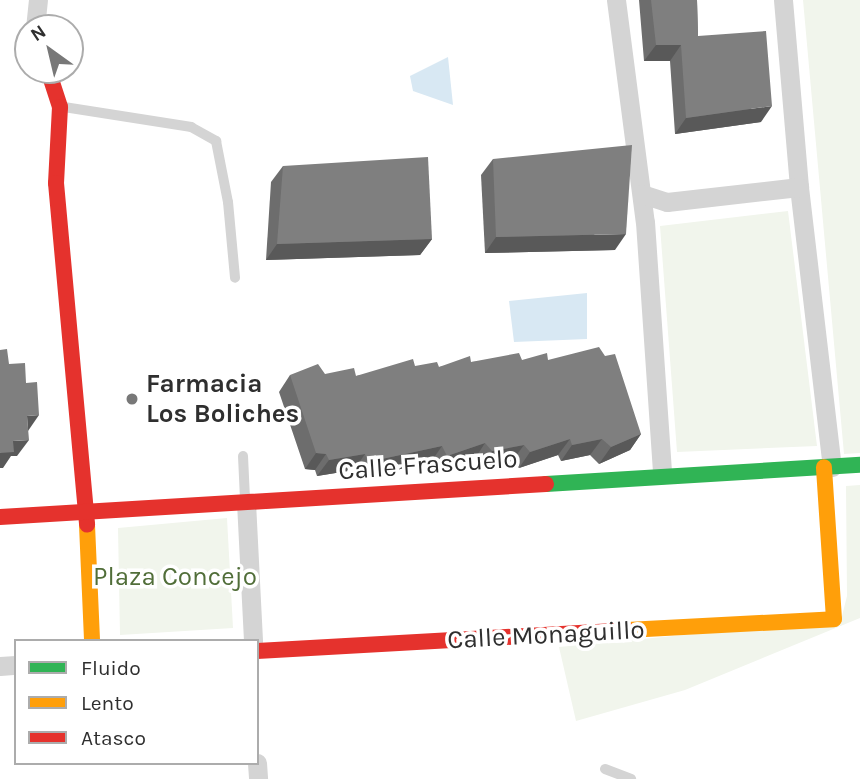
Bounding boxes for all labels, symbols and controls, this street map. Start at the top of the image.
north arrow [14,14,84,84]
text: N [27,20,50,46]
place label: Farmacia Los Boliches [146,368,299,430]
marker: Farmacia Los Boliches [124,391,140,407]
street label: Calle Frascuelo [337,443,519,487]
park label: Plaza Concejo [93,561,257,593]
street label: Calle Monaguillo [447,614,645,656]
legend [14,639,259,765]
text: Fluido [81,656,141,680]
text: Lento [81,691,134,715]
text: Atasco [81,726,146,750]

